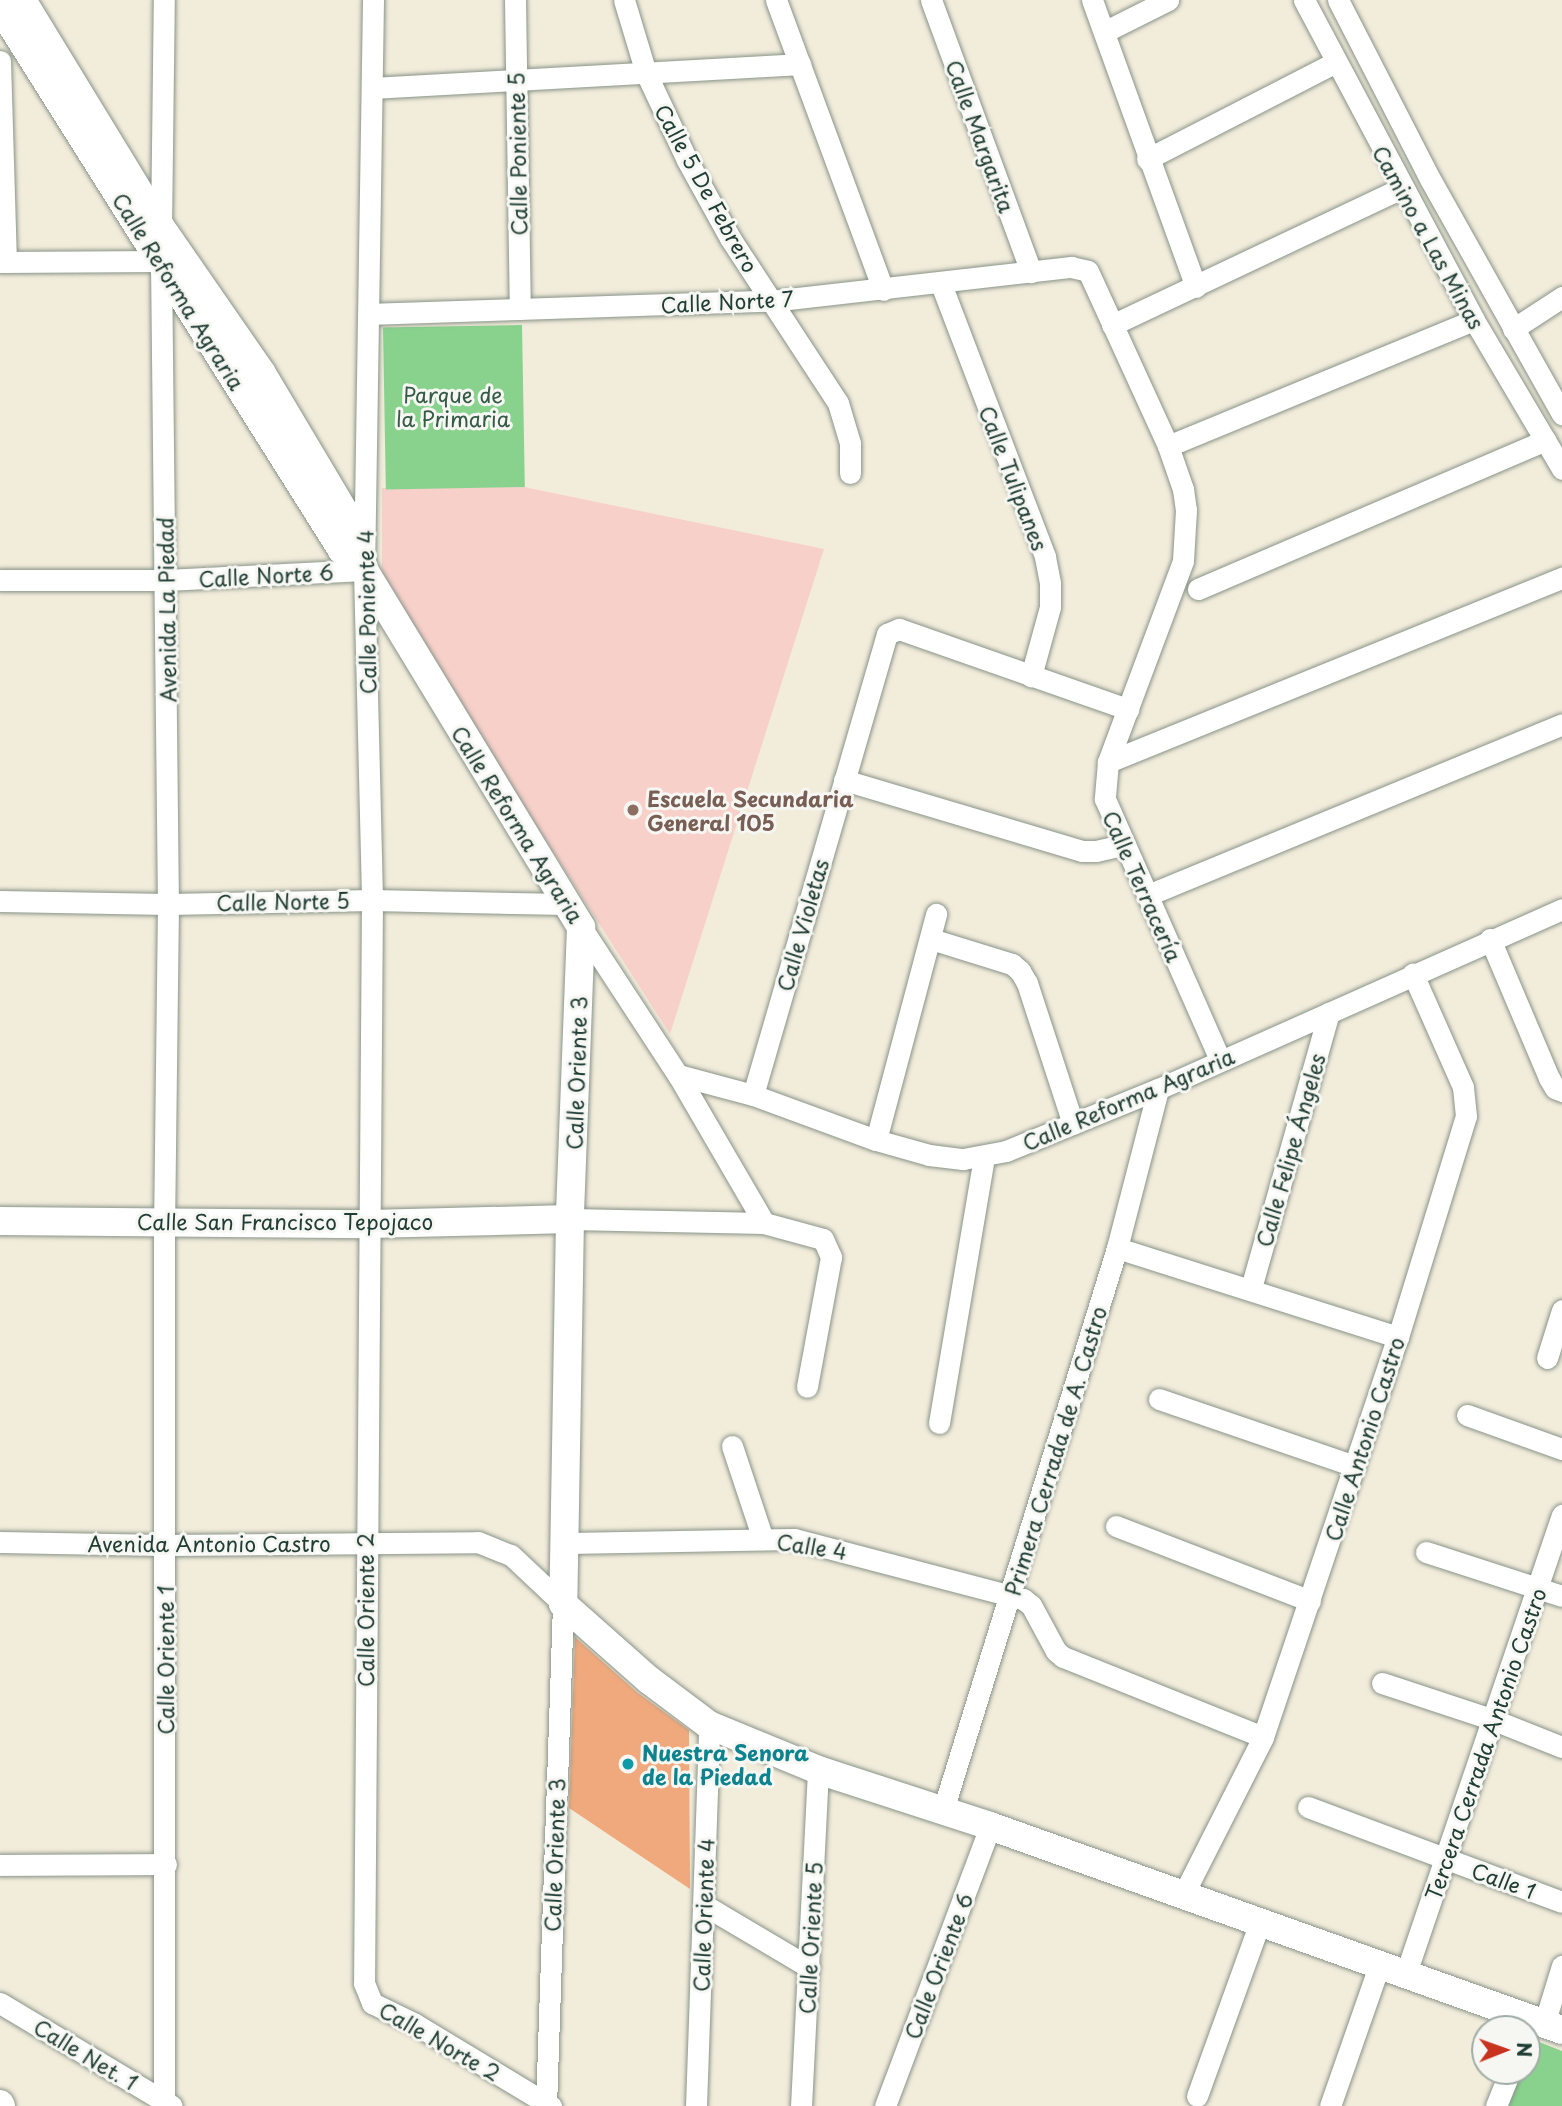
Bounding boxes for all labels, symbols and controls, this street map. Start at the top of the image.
street label: Calle Margarita [941,55,1021,217]
street label: Calle Poniente 5 [503,72,531,236]
street label: Calle 5 De Febrero [650,100,764,276]
street label: Camino a Las Minas [1368,141,1490,333]
street label: Calle Reforma Agraria [108,187,250,395]
street label: Calle Norte 7 [659,285,795,317]
park label: Parque de la Primaria [396,381,510,431]
street label: Calle Tulipanes [975,401,1053,555]
street label: Avenida La Piedad [152,517,180,703]
street label: Calle Poniente 4 [352,530,380,694]
street label: Calle Norte 6 [197,559,335,591]
street label: Calle Reforma Agraria [447,720,589,928]
place label: Escuela Secundaria General 105 [647,785,856,835]
marker: Escuela Secundaria General 105 [625,802,641,818]
street label: Calle Terracería [1098,806,1188,966]
street label: Calle Violetas [771,855,833,995]
street label: Calle Norte 5 [215,887,351,915]
street label: Calle Oriente 3 [561,996,591,1150]
street label: Calle Reforma Agraria [1018,1043,1238,1155]
street label: Calle Felipe Ángeles [1250,1050,1330,1250]
street label: Calle San Francisco Tepojaco [137,1208,433,1234]
street label: Primera Cerrada de A. Castro [998,1302,1112,1600]
street label: Calle Antonio Castro [1319,1334,1409,1544]
street label: Calle 4 [775,1528,849,1564]
street label: Avenida Antonio Castro [88,1530,330,1556]
street label: Calle Oriente 2 [352,1533,378,1687]
street label: Tercera Cerrada Antonio Castro [1419,1584,1551,1904]
street label: Calle Oriente 1 [152,1585,178,1735]
place label: Nuestra Senora de la Piedad [642,1739,810,1789]
marker: Nuestra Senora de la Piedad [620,1756,636,1772]
street label: Calle Oriente 3 [539,1778,569,1932]
street label: Calle Oriente 4 [688,1838,718,1992]
street label: Calle 1 [1468,1857,1540,1903]
street label: Calle Oriente 5 [793,1861,827,2015]
street label: Calle Oriente 6 [899,1889,977,2043]
street label: Calle Norte 2 [374,1996,506,2086]
street label: Calle Net. 1 [30,2013,142,2095]
north arrow [1471,2015,1541,2085]
text: N [1511,2042,1539,2057]

